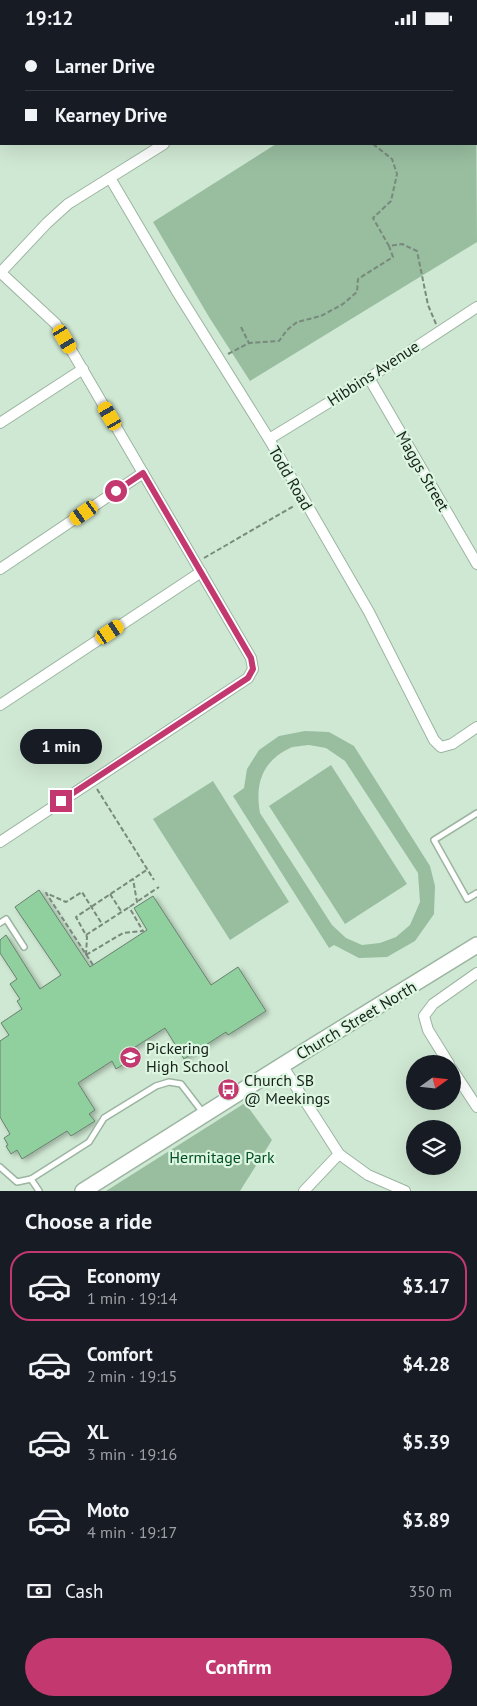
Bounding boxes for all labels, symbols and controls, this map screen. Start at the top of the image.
text: 19:12 [25,6,73,30]
text: Larner Drive [55,54,155,78]
text: Kearney Drive [55,103,167,127]
car [50,322,79,356]
street label: Hibbins Avenue [323,336,423,410]
car [96,399,123,433]
street label: Maggs Street [392,427,454,515]
street label: Todd Road [265,442,317,514]
route start [105,480,127,502]
car [67,498,100,528]
car [93,617,126,647]
callout: 1 min [20,729,102,763]
text: 1 min [41,736,81,756]
route end [50,790,72,812]
street label: Church Street North [292,976,420,1064]
place label: Pickering High School [146,1038,229,1076]
school or university icon: Pickering High School [118,1045,142,1069]
north arrow [406,1055,461,1110]
map controls [406,1055,461,1175]
place label: Church SB @ Meekings [244,1070,330,1108]
bus stop icon: Church SB @ Meekings [216,1077,240,1101]
button: layers [406,1120,461,1175]
park label: Hermitage Park [169,1147,275,1167]
text: Choose a ride [25,1207,152,1235]
icon: car [27,1264,72,1309]
text: Economy [87,1264,160,1288]
text: $3.17 [402,1274,450,1298]
text: 1 min · 19:14 [87,1288,177,1308]
icon: car [27,1342,72,1387]
text: Comfort [87,1342,153,1366]
text: $4.28 [402,1352,450,1376]
text: 2 min · 19:15 [87,1366,177,1386]
icon: car [27,1420,72,1465]
text: XL [87,1420,109,1444]
text: $5.39 [402,1430,450,1454]
text: 3 min · 19:16 [87,1444,177,1464]
icon: car [27,1498,72,1543]
text: Moto [87,1498,129,1522]
text: $3.89 [402,1508,450,1532]
text: 4 min · 19:17 [87,1522,177,1542]
icon: cash [25,1577,53,1605]
text: Cash [65,1579,103,1603]
text: 350 m [409,1581,452,1601]
button: Confirm [25,1638,452,1696]

